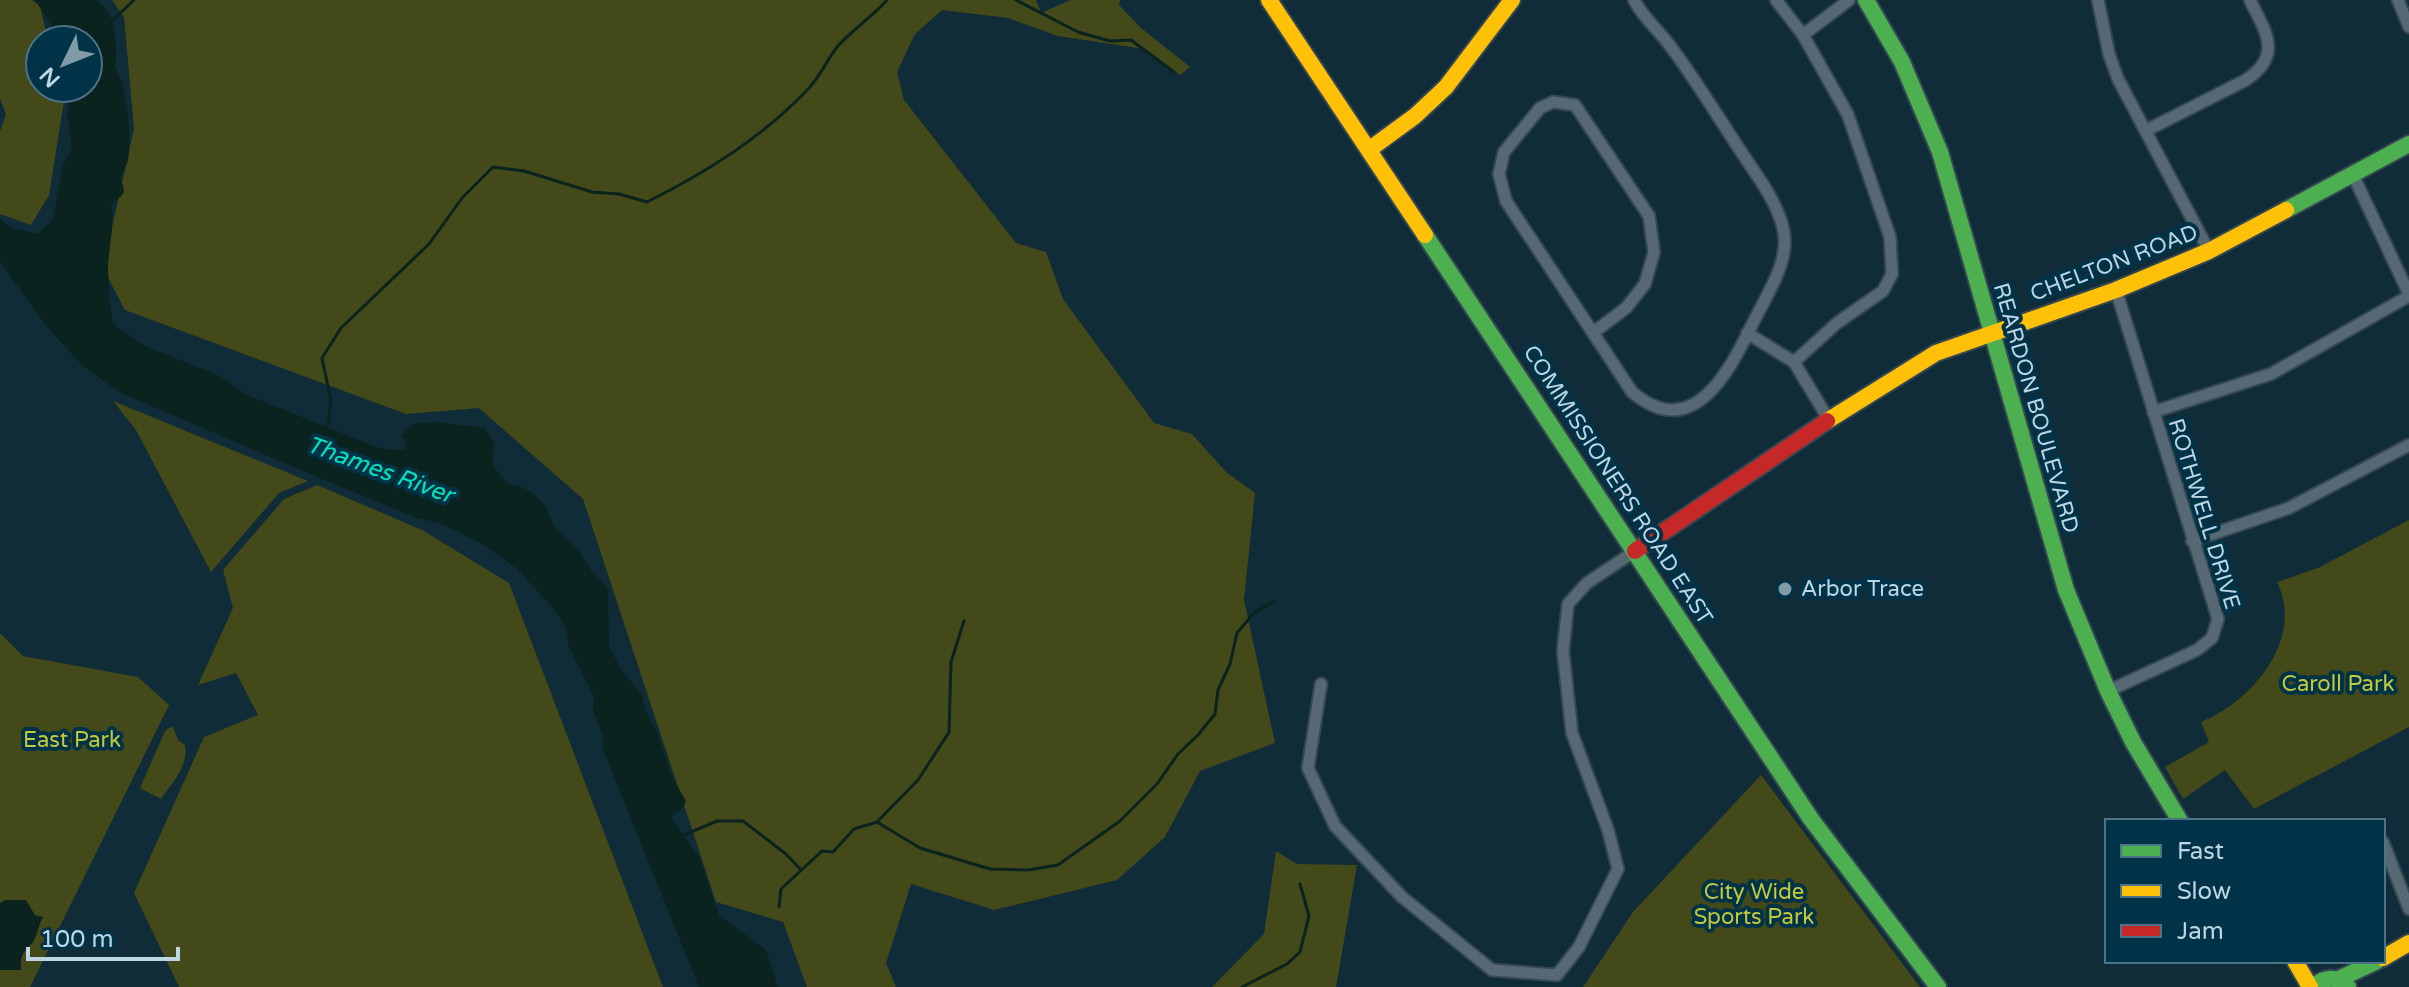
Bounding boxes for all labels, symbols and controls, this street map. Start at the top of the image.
north arrow [24,24,104,104]
text: N [35,62,66,92]
street label: CHELTON ROAD [2027,219,2201,307]
street label: REARDON BOULEVARD [1988,280,2084,536]
street label: COMMISSIONERS ROAD EAST [1518,340,1718,630]
street label: ROTHWELL DRIVE [2163,416,2245,612]
water label: Thames River [303,430,460,511]
place label: Arbor Trace [1801,576,1924,602]
marker: Arbor Trace [1776,580,1794,598]
park label: Caroll Park [2282,671,2394,697]
park label: East Park [23,727,121,753]
legend [2105,819,2385,963]
text: Fast [2177,837,2224,866]
text: Slow [2177,877,2231,906]
park label: City Wide Sports Park [1694,879,1814,930]
scale bar [28,911,178,961]
text: Jam [2177,917,2224,946]
text: 100 m [40,925,114,954]

